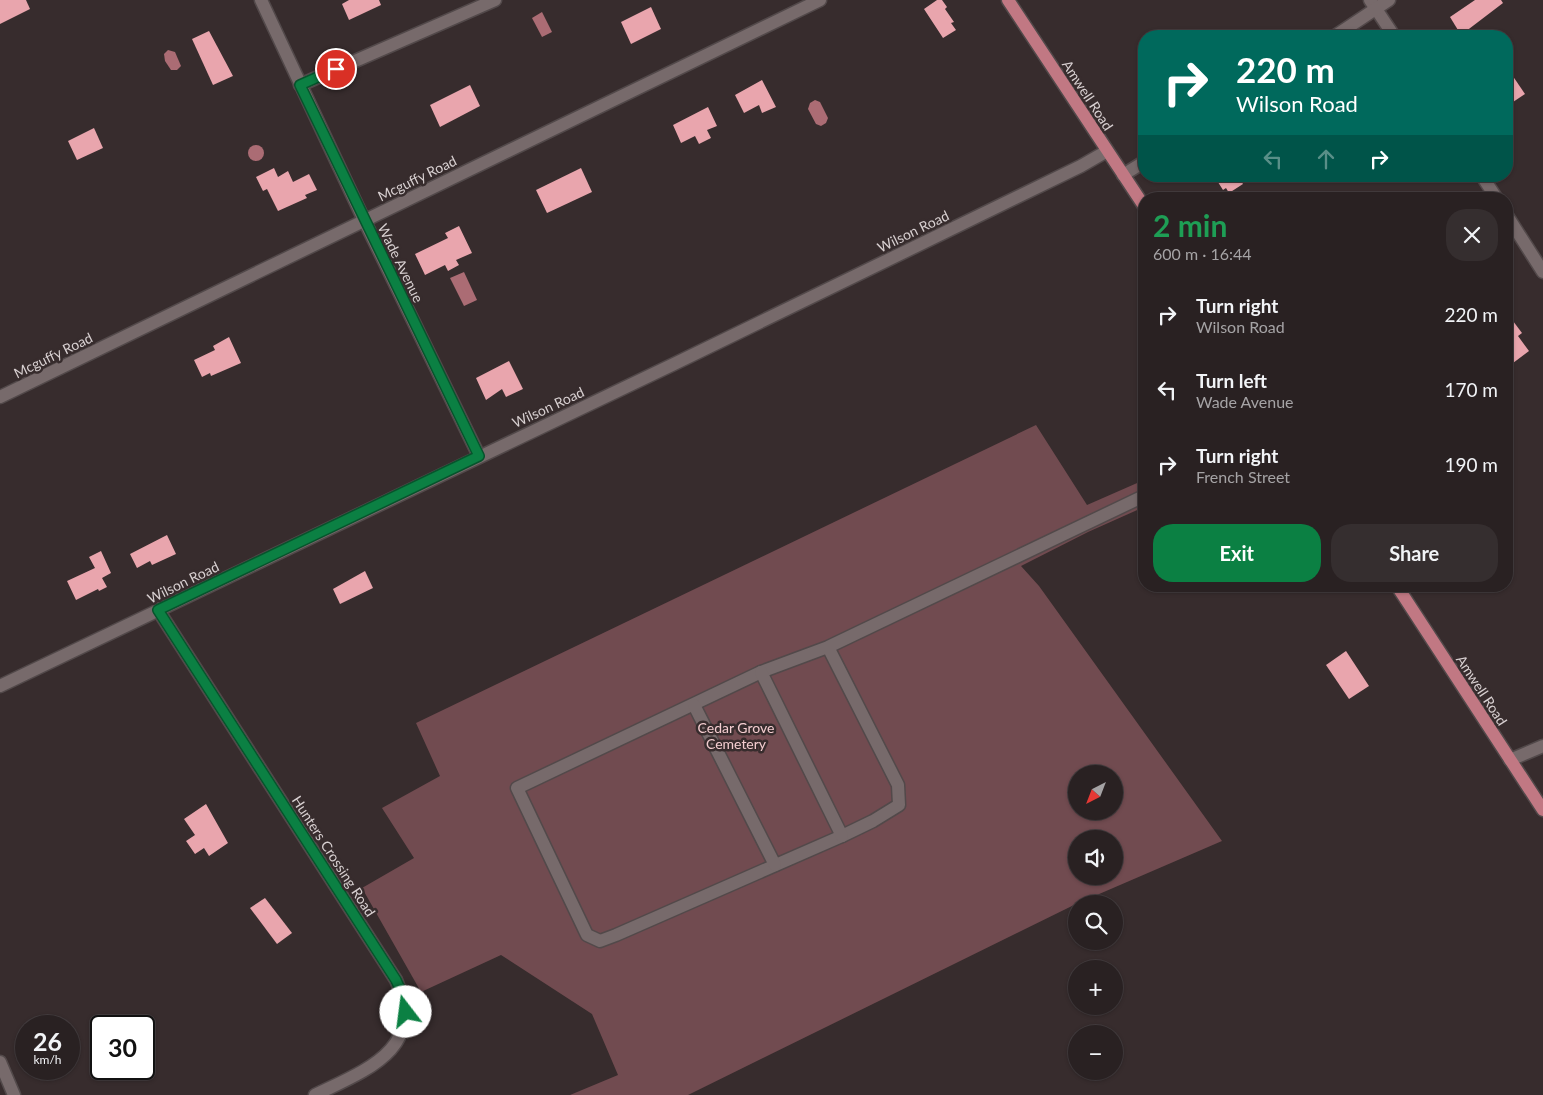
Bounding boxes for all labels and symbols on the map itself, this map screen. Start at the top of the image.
pin [315,48,357,90]
street label: Amwell Road [1059,57,1117,133]
street label: Mcguffy Road [375,152,459,204]
street label: Wilson Road [874,206,952,256]
street label: Wade Avenue [375,221,427,305]
street label: Mcguffy Road [11,329,95,381]
street label: Wilson Road [509,383,587,431]
street label: Wilson Road [144,557,222,607]
street label: Amwell Road [1453,652,1511,728]
park label: Cedar Grove Cemetery [698,719,774,752]
north arrow [1068,765,1122,820]
street label: Hunters Crossing Road [289,792,379,920]
position arrow [379,985,431,1037]
speed limit sign: 30 [90,1015,155,1080]

